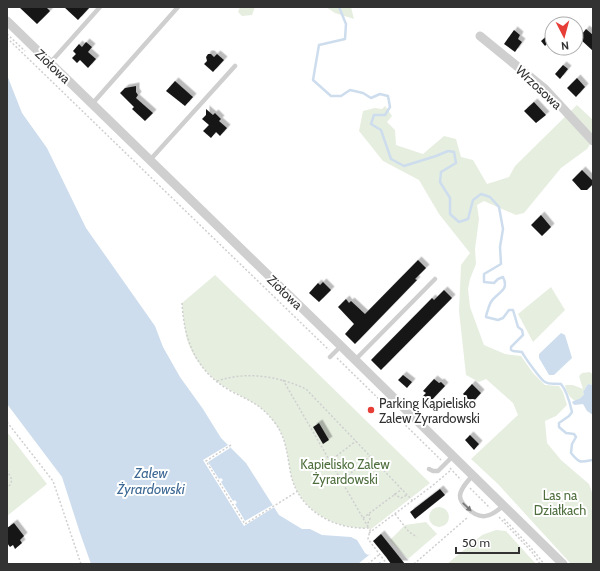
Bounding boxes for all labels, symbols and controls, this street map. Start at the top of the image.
north arrow [544,16,584,56]
text: N [560,39,570,53]
street label: Ziołowa [32,45,74,87]
street label: Wrzosowa [513,62,566,113]
street label: Ziołowa [264,271,306,313]
place label: Parking Kąpielisko Zalew Żyrardowski [379,395,480,426]
marker: Parking Kąpielisko Zalew Żyrardowski [366,405,376,415]
park label: Kapielisko Zalew Żyrardowski [300,456,390,487]
water label: Zalew Żyrardowski [116,464,186,498]
park label: Las na Działkach [534,487,586,518]
one-way arrow [462,503,472,512]
scale bar [456,529,519,555]
text: 50 m [462,535,490,550]

